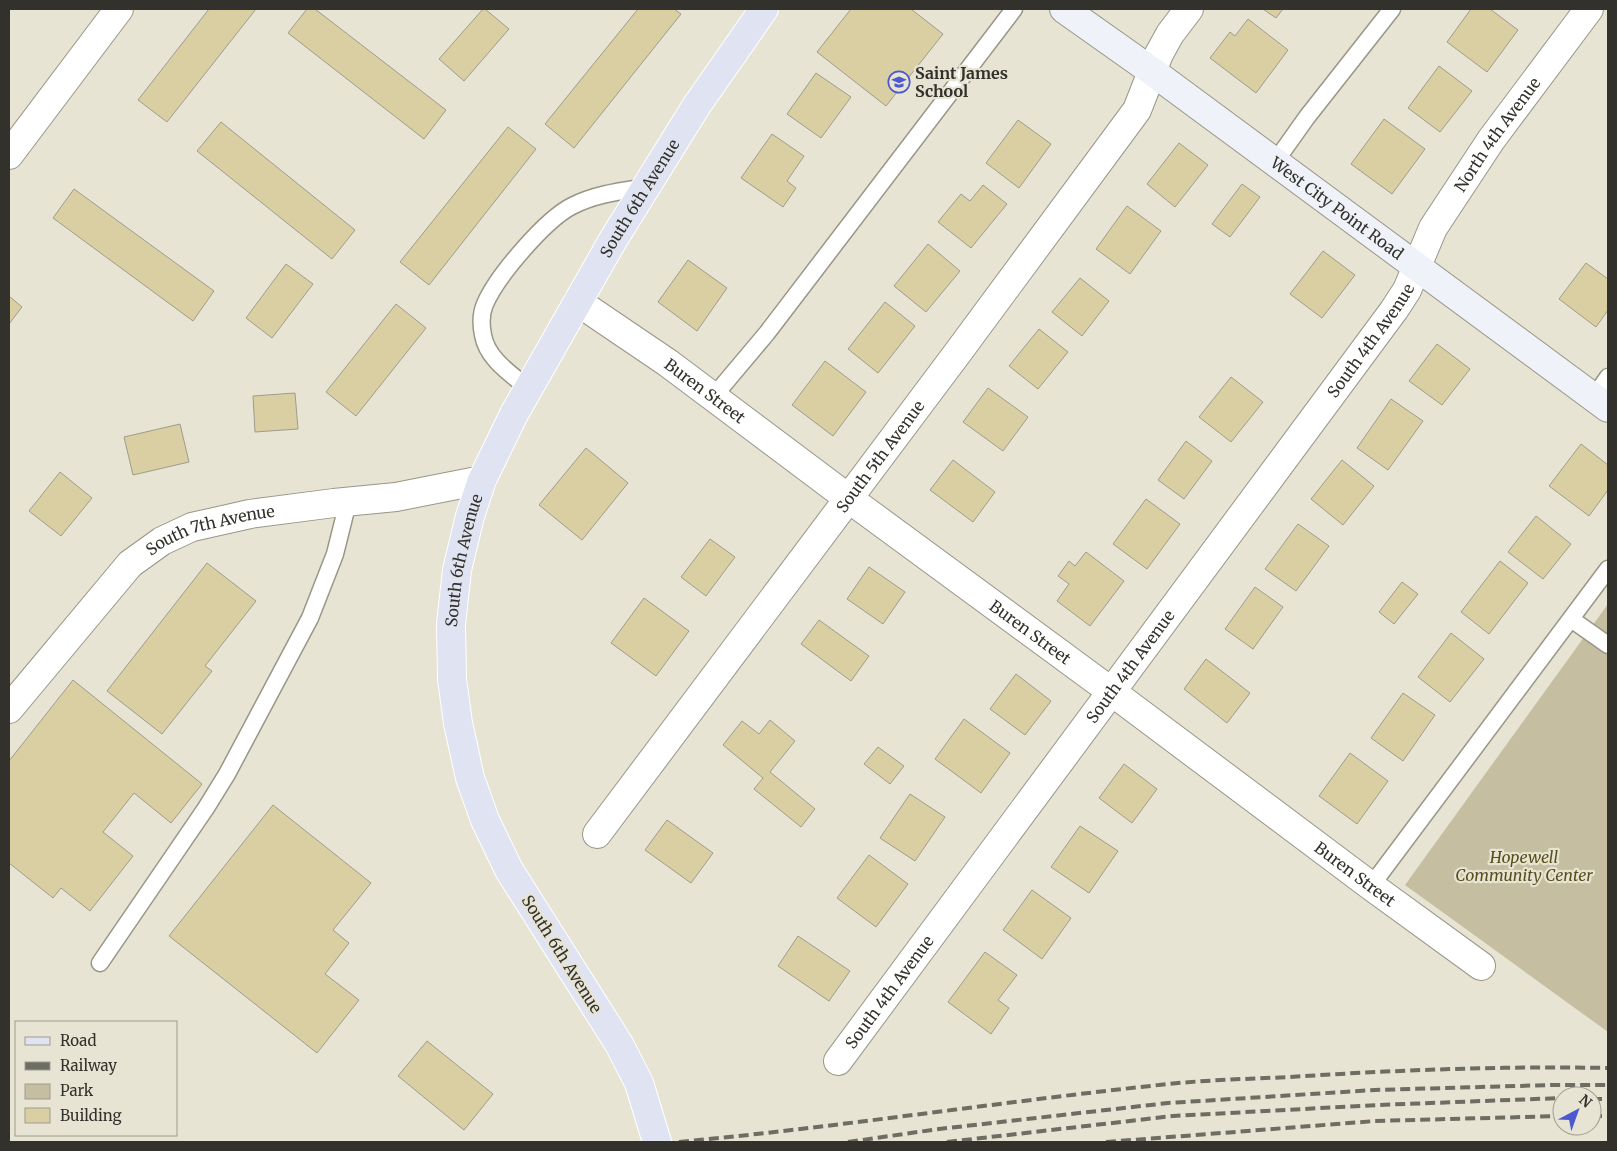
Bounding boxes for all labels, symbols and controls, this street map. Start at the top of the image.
place label: Saint James School [915,63,1008,101]
school or university icon: Saint James School [887,70,911,94]
street label: North 4th Avenue [1450,73,1544,195]
street label: South 6th Avenue [595,135,683,261]
street label: West City Point Road [1266,152,1408,264]
street label: South 4th Avenue [1323,281,1418,401]
street label: Buren Street [661,354,750,428]
street label: South 5th Avenue [832,396,929,516]
street label: South 6th Avenue [441,491,487,628]
street label: South 7th Avenue [142,501,276,560]
street label: Buren Street [986,596,1076,669]
street label: South 4th Avenue [1082,606,1179,727]
street label: Buren Street [1311,837,1400,911]
park label: Hopewell Community Center [1455,847,1593,885]
street label: South 6th Avenue [518,891,606,1017]
street label: South 4th Avenue [841,931,938,1052]
legend [15,1021,178,1136]
text: Road [60,1031,96,1050]
text: Railway [60,1056,117,1075]
text: Park [60,1081,94,1100]
north arrow [1552,1086,1602,1136]
text: N [1575,1091,1596,1112]
text: Building [60,1106,122,1125]

